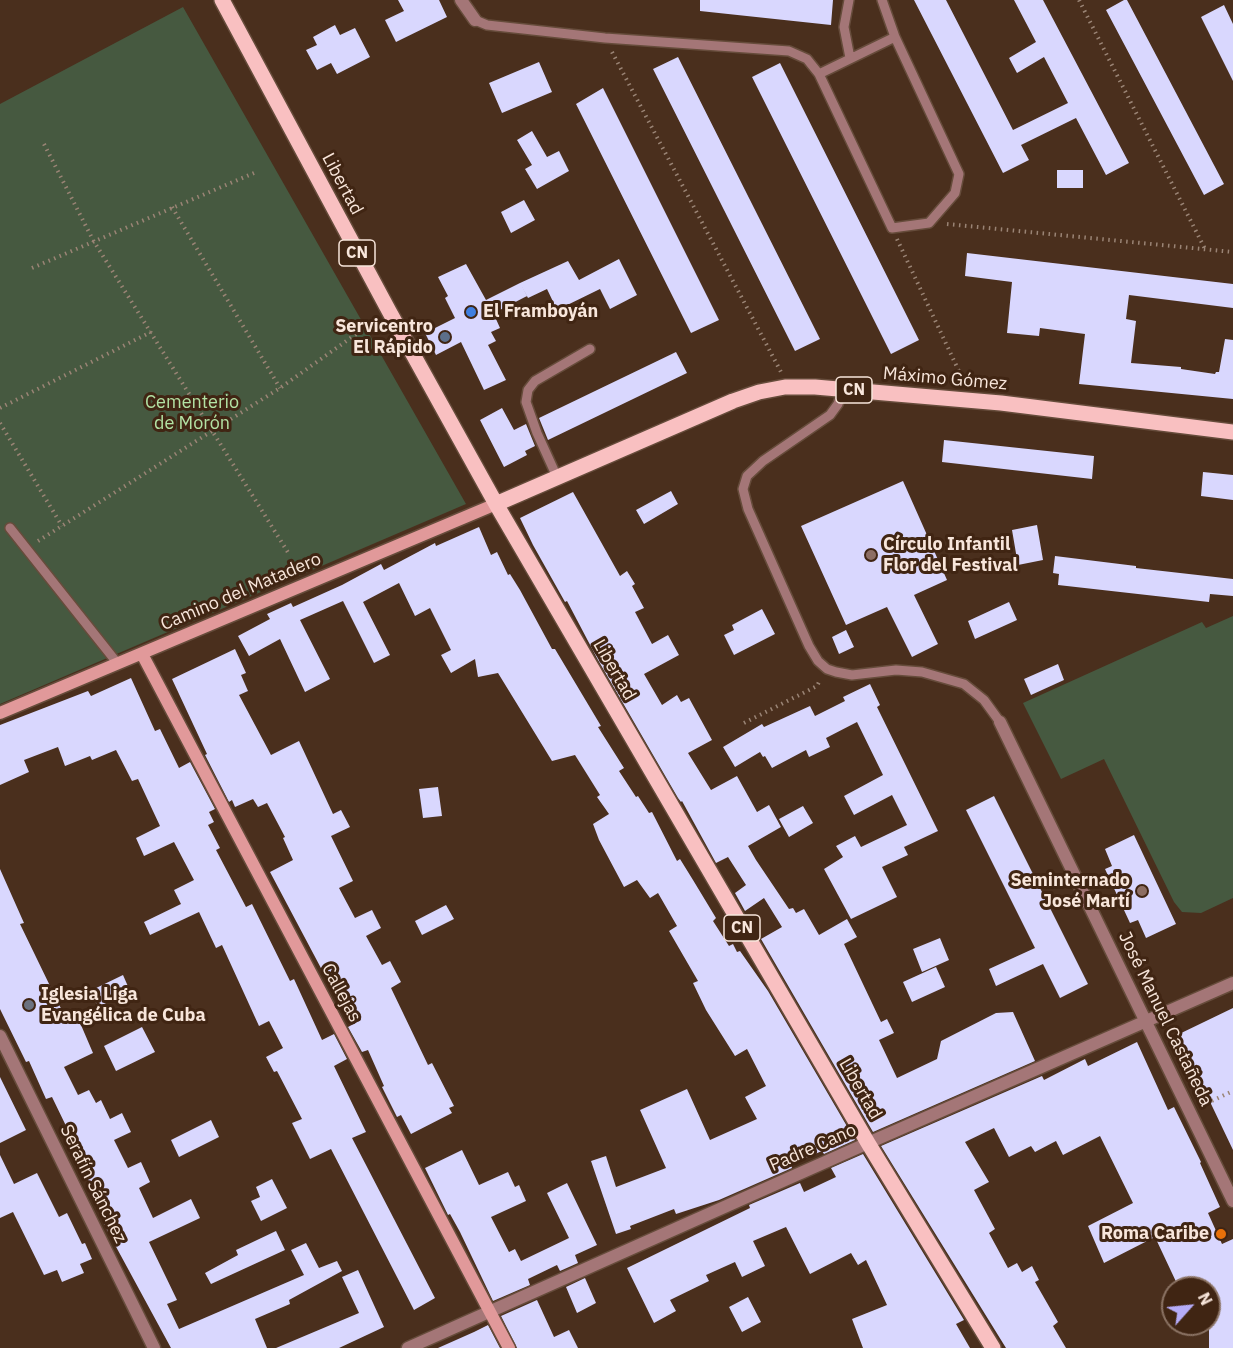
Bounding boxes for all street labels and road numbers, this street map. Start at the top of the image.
street label: Libertad [317,149,367,219]
road number: CN [339,240,375,266]
street label: Máximo Gómez [882,363,1008,395]
road number: CN [836,377,872,403]
street label: Camino del Matadero [158,548,324,636]
street label: Libertad [588,636,640,704]
road number: CN [724,915,760,941]
street label: José Manuel Castañeda [1113,928,1217,1110]
street label: Callejas [317,960,365,1026]
street label: Libertad [834,1055,886,1123]
street label: Padre Cano [766,1119,860,1177]
street label: Serafín Sánchez [55,1121,131,1247]

